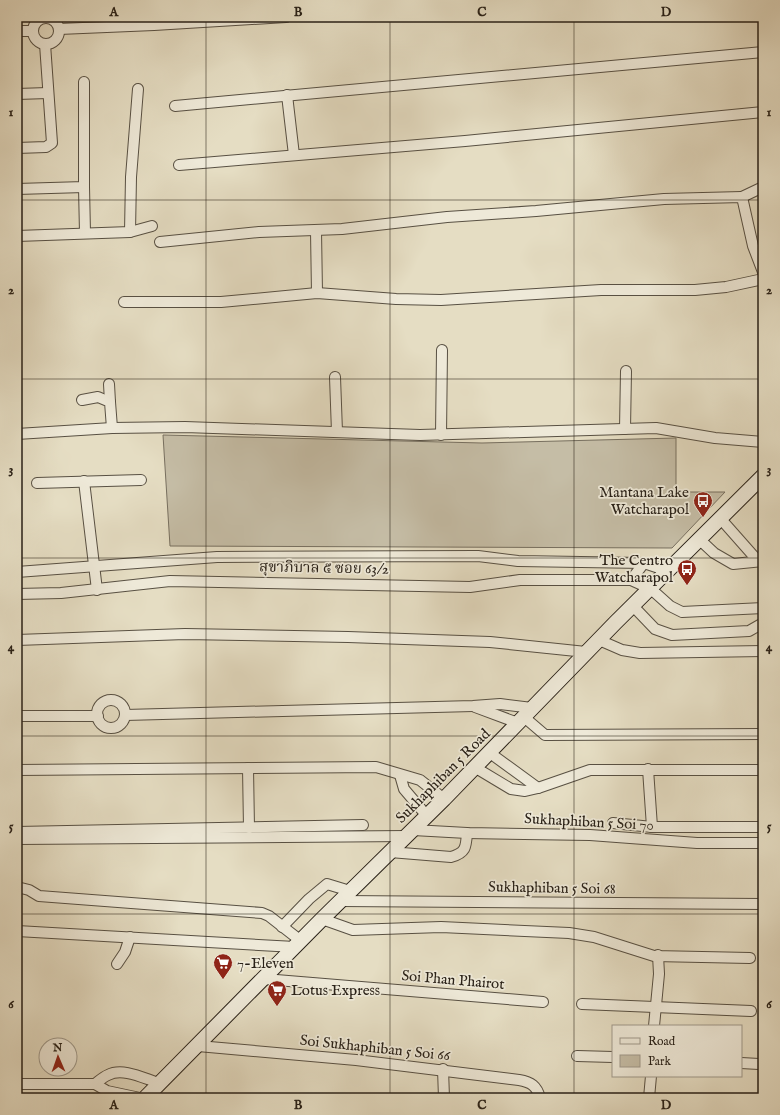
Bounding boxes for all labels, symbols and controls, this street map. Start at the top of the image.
text: A [109,4,120,21]
text: B [294,4,303,21]
text: C [477,4,487,21]
text: D [661,4,672,21]
text: 1 [9,104,14,121]
text: 1 [767,104,772,121]
text: 2 [8,282,14,299]
text: 2 [766,282,772,299]
text: 3 [9,461,14,478]
text: 3 [767,461,772,478]
place label: Mantana Lake Watcharapol [599,483,690,519]
bus stop icon: Mantana Lake Watcharapol [692,490,714,518]
place label: The Centro Watcharapol [595,551,674,587]
street label: สุขาภิบาล ๕ ซอย 63/2 [259,557,389,580]
bus stop icon: The Centro Watcharapol [676,558,698,586]
text: 4 [8,639,15,656]
text: 4 [766,639,773,656]
street label: Sukhaphiban 5 Road [392,724,495,827]
street label: Sukhaphiban 5 Soi 70 [524,809,654,835]
text: 5 [9,818,14,835]
text: 5 [767,818,772,835]
street label: Sukhaphiban 5 Soi 68 [488,877,616,899]
supermarket icon: 7-Eleven [212,952,234,980]
place label: 7-Eleven [237,954,294,973]
street label: Soi Phan Phairot [401,966,505,994]
supermarket icon: Lotus Express [266,979,288,1007]
place label: Lotus Express [291,981,380,1000]
text: 6 [8,996,14,1013]
text: 6 [766,996,772,1013]
legend [612,1025,742,1077]
street label: Soi Sukhaphiban 5 Soi 66 [299,1031,452,1065]
text: Road [648,1034,676,1049]
north arrow [38,1037,78,1077]
text: N [52,1041,63,1055]
text: Park [648,1054,671,1069]
text: A [109,1097,120,1114]
text: B [294,1097,303,1114]
text: C [477,1097,487,1114]
text: D [661,1097,672,1114]

